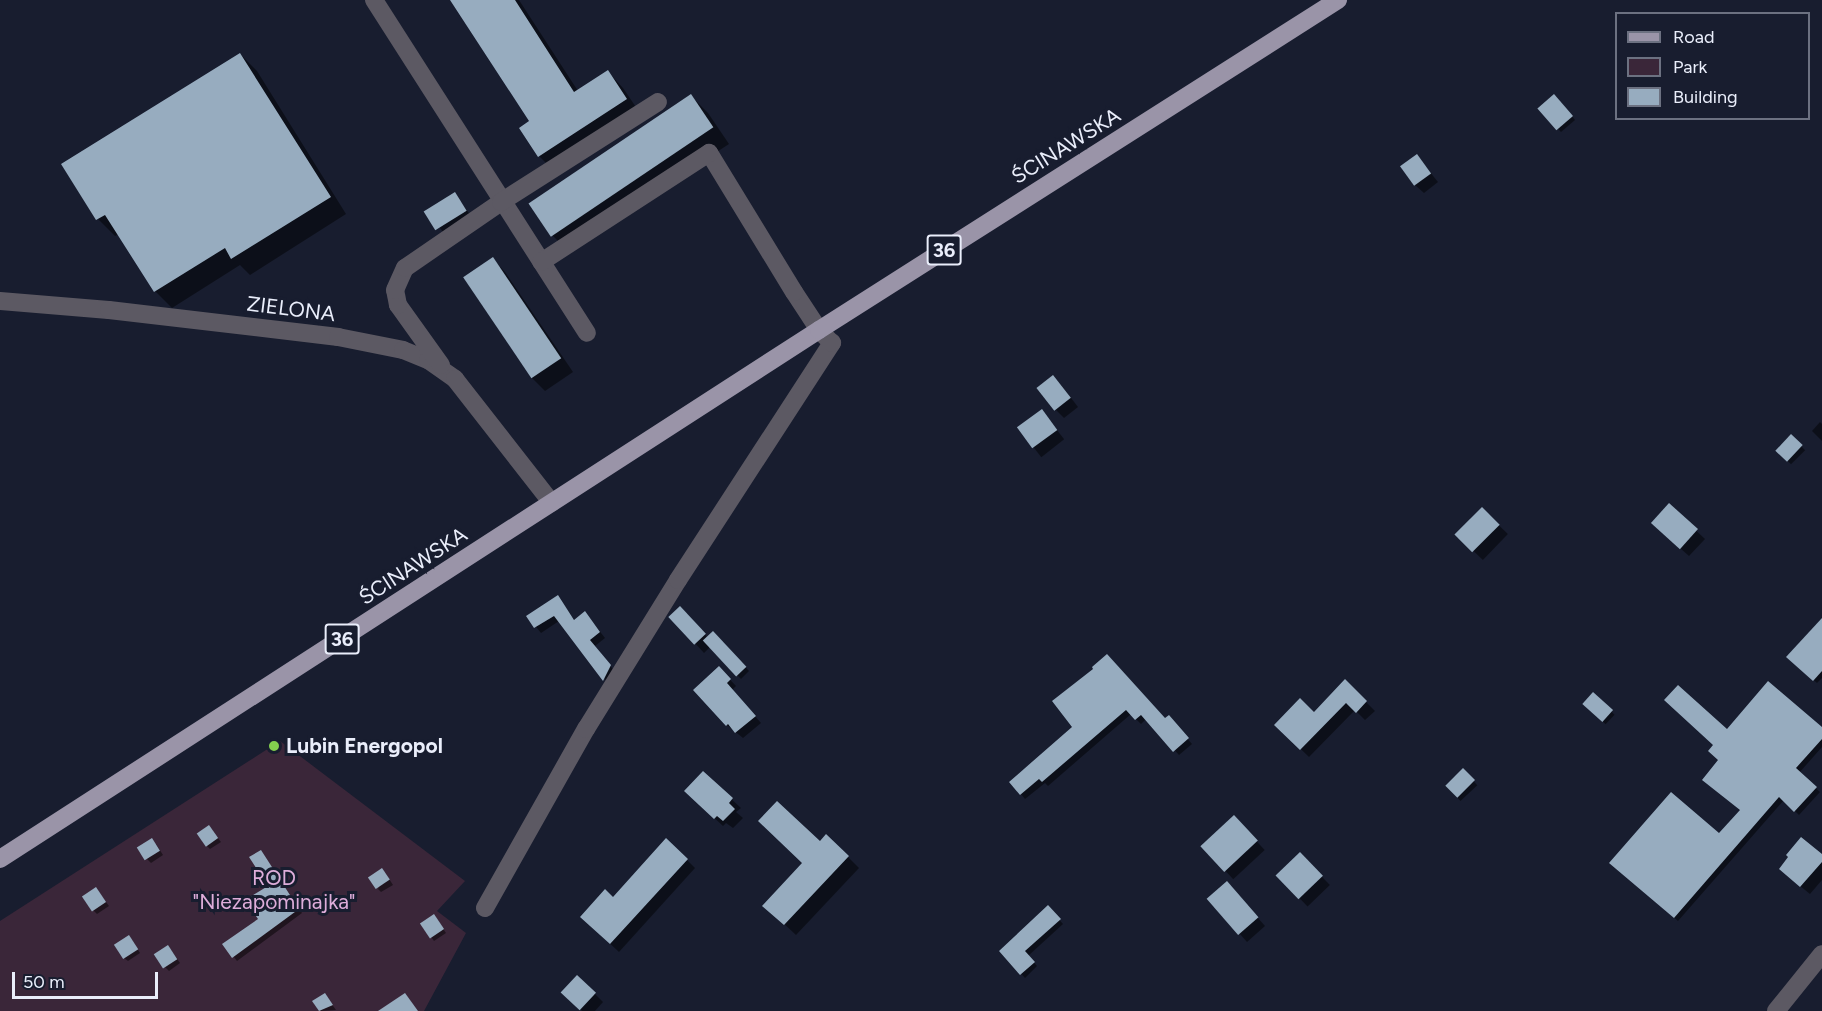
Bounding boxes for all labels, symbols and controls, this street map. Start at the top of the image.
legend [1615,12,1810,120]
text: Road [1673,26,1714,48]
text: Park [1673,56,1707,78]
text: Building [1673,86,1738,108]
street label: ŚCINAWSKA [1007,103,1125,189]
road number: 36 [926,233,962,267]
street label: ZIELONA [245,291,337,327]
street label: ŚCINAWSKA [354,522,472,610]
road number: 36 [324,622,360,656]
place label: Lubin Energopol [286,733,443,759]
marker: Lubin Energopol [267,739,281,753]
park label: ROD "Niezapominajka" [192,865,356,915]
scale bar [15,960,160,998]
text: 50 m [23,971,65,993]

